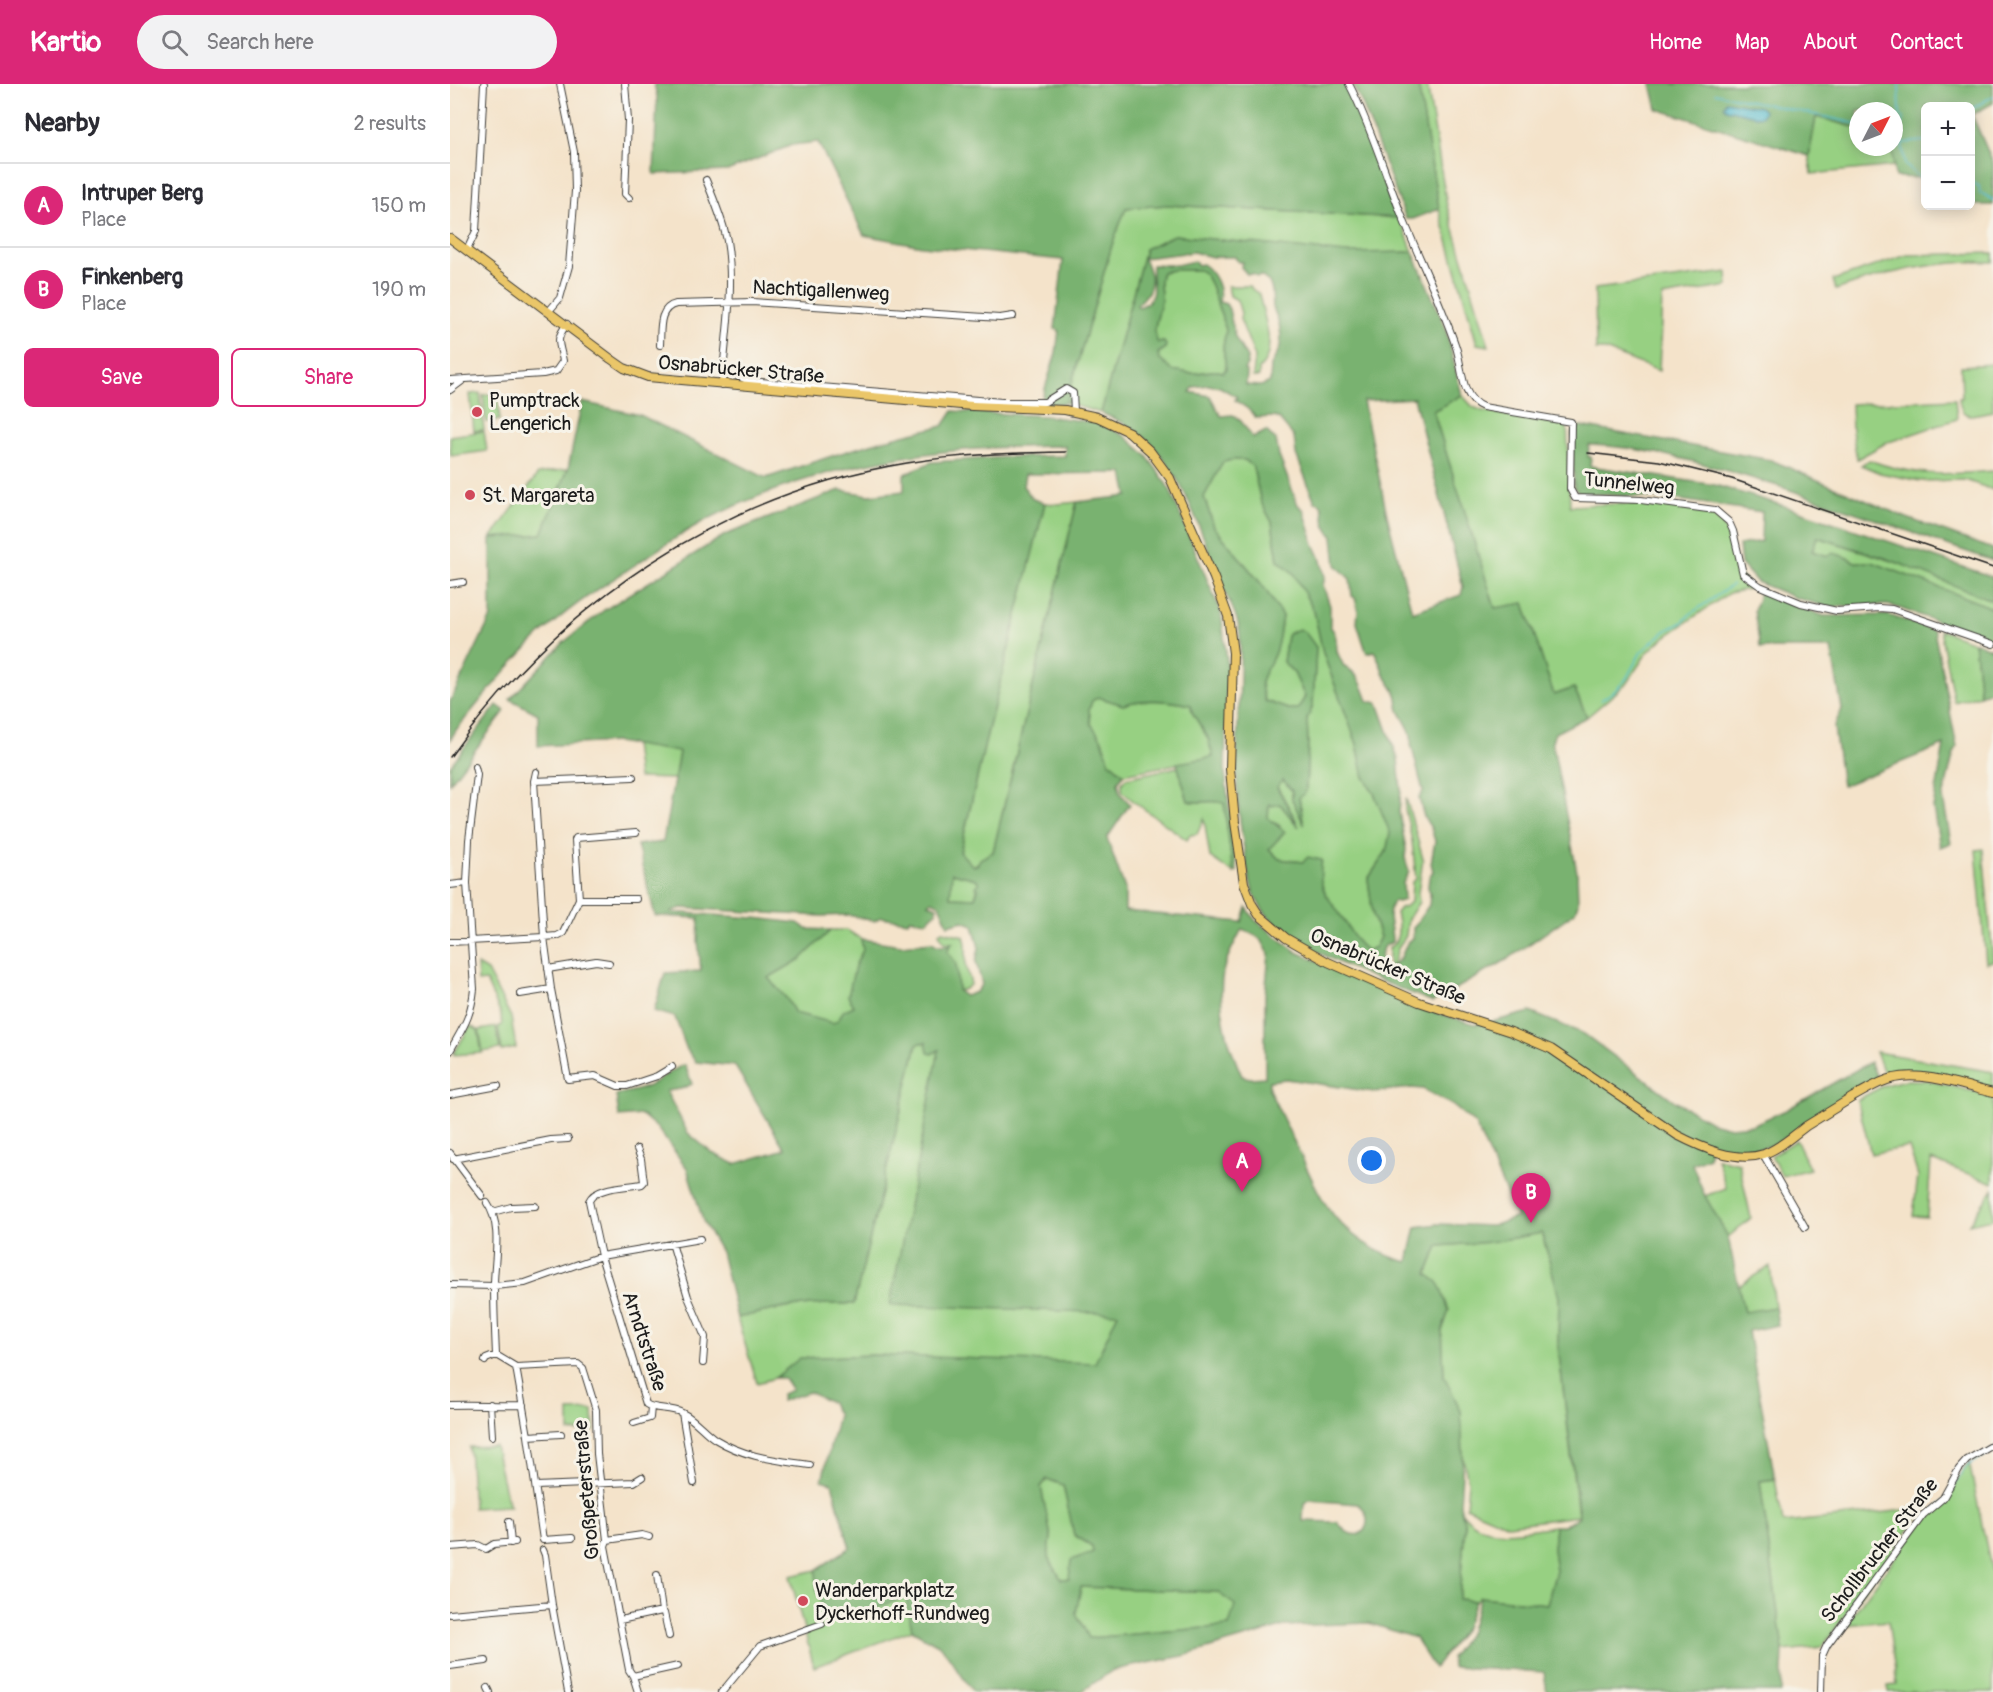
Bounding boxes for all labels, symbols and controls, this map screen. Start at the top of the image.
search box [137,15,557,69]
text: Kartio [30,25,101,60]
icon: search [158,26,191,59]
text: Search here [206,28,314,56]
text: Home [1649,29,1702,56]
text: Map [1735,29,1770,56]
text: About [1803,29,1857,56]
text: Contact [1890,29,1963,56]
north arrow [1849,102,1903,156]
map controls [1921,102,1975,210]
button: + [1921,102,1975,156]
text: Nearby [24,107,100,139]
text: 2 results [354,111,426,136]
button: − [1921,156,1975,210]
text: Intruper Berg [81,179,203,207]
text: A [37,193,50,218]
text: 150 m [372,193,426,218]
text: Place [81,207,126,232]
text: Finkenberg [81,263,183,291]
street label: Nachtigallenweg [752,274,890,307]
text: B [38,277,49,302]
text: 190 m [372,277,426,302]
text: Place [81,291,126,316]
button: Save [24,348,219,407]
button: Share [231,348,426,407]
street label: Osnabrücker Straße [657,350,825,389]
place label: Pumptrack Lengerich [489,388,580,436]
marker: Pumptrack Lengerich [470,405,484,419]
street label: Tunnelweg [1582,466,1676,501]
place label: St. Margareta [482,483,595,508]
marker: St. Margareta [463,488,477,502]
street label: Osnabrücker Straße [1306,922,1469,1011]
pin: A [1222,1142,1262,1192]
your location [1357,1146,1386,1175]
pin: B [1512,1174,1550,1223]
street label: Arndtstraße [617,1288,672,1394]
street label: Großpeterstraße [568,1419,605,1561]
street label: Schollbrucher Straße [1815,1473,1944,1627]
place label: Wanderparkplatz Dyckerhoff-Rundweg [815,1578,989,1626]
marker: Wanderparkplatz Dyckerhoff-Rundweg [796,1594,810,1608]

